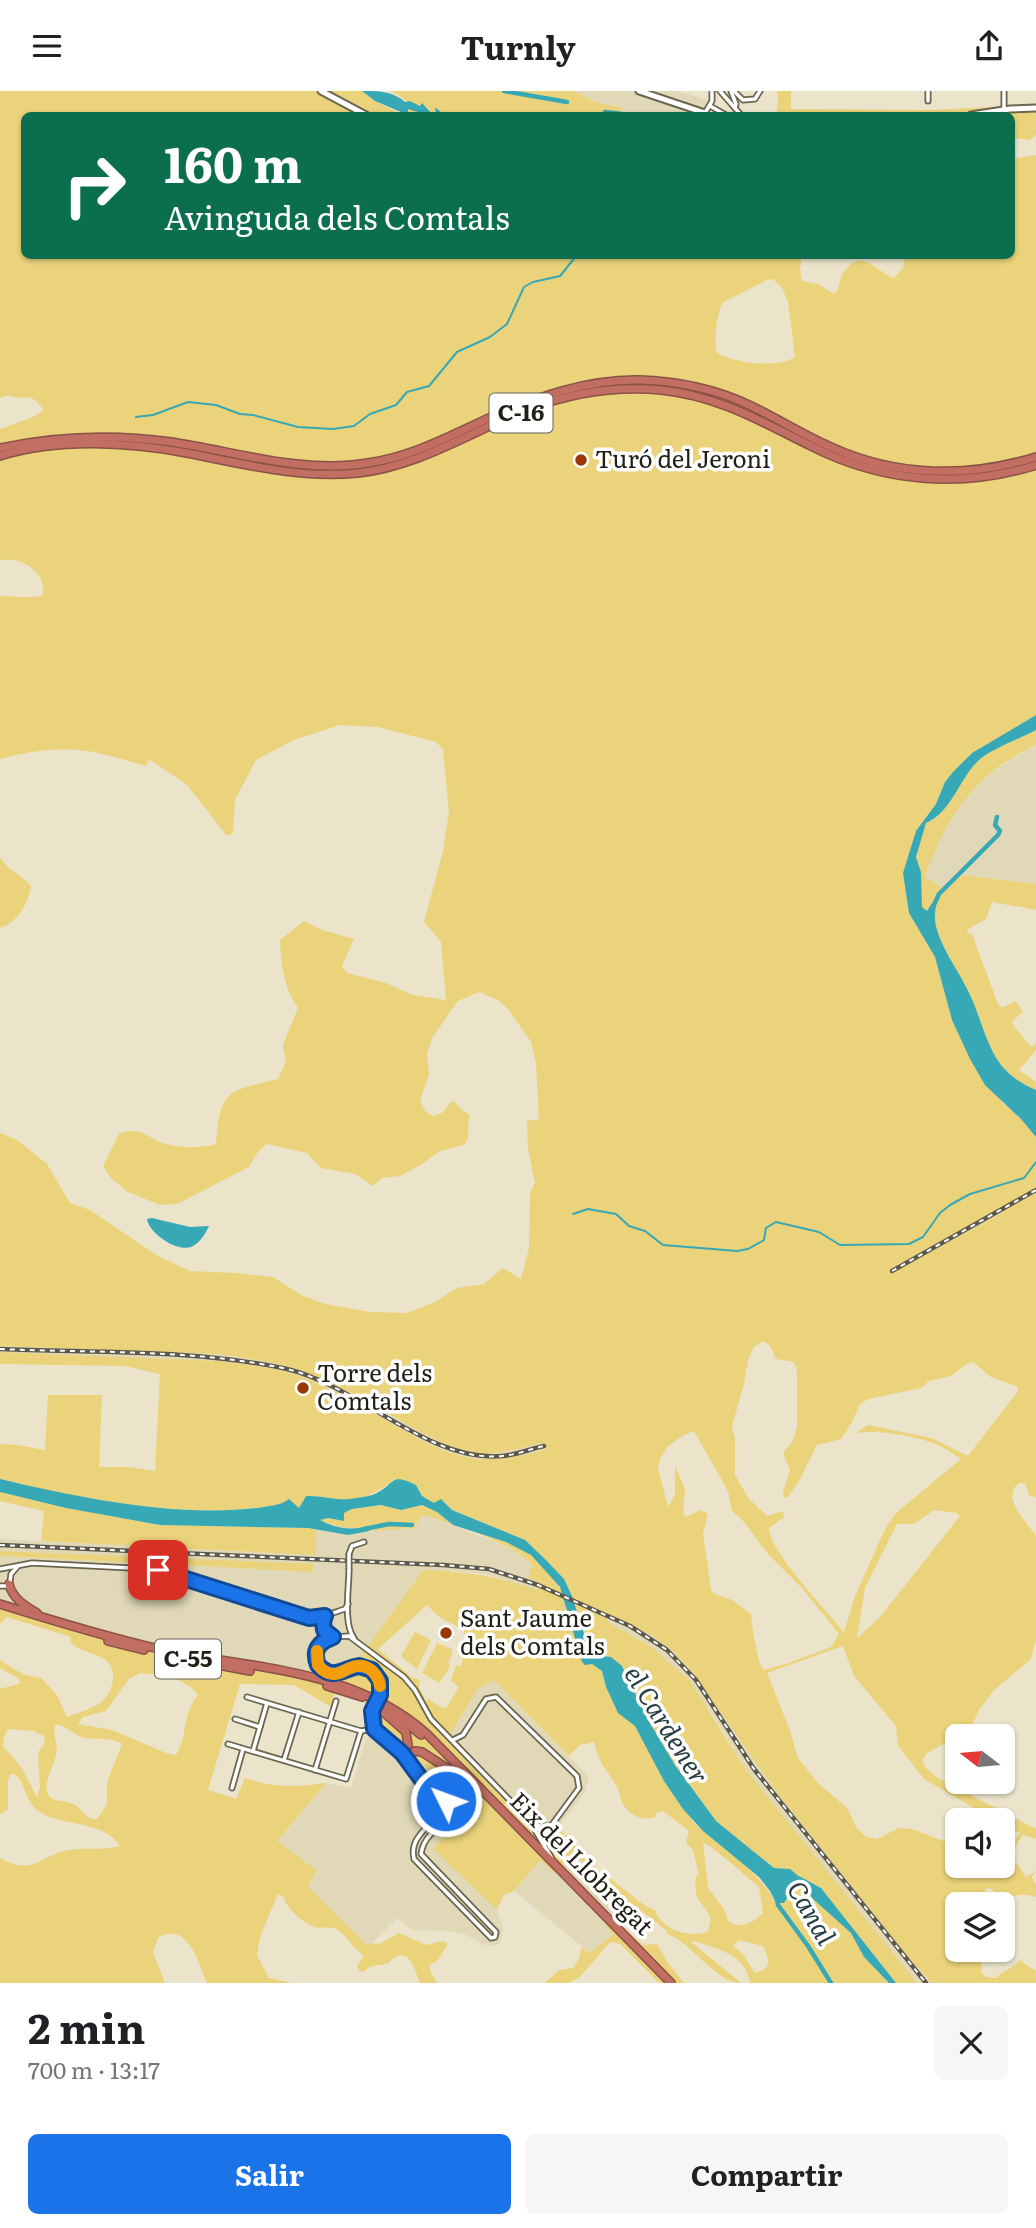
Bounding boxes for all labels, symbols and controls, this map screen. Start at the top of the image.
text: Turnly [461,22,576,70]
icon: menu [28,27,66,65]
icon: share [970,27,1008,65]
text: 160 m [164,125,302,198]
icon: right [49,140,140,231]
text: Avinguda dels Comtals [164,192,510,240]
road number: C-16 [490,393,552,433]
place label: Turó del Jeroni [595,440,770,475]
marker: Turó del Jeroni [573,452,589,468]
place label: Torre dels Comtals [317,1354,432,1417]
marker: Torre dels Comtals [295,1380,311,1396]
pin [128,1540,188,1600]
icon: arrive [139,1551,177,1589]
place label: Sant Jaume dels Comtals [460,1599,605,1662]
marker: Sant Jaume dels Comtals [438,1625,454,1641]
road number: C-55 [155,1639,221,1679]
water label: el Cardener [616,1657,720,1790]
north arrow [945,1724,1015,1794]
map controls [945,1724,1015,1962]
position arrow [409,1764,483,1838]
street label: Eix del Llobregat [503,1783,663,1942]
button: sound [945,1808,1015,1878]
water label: Canal [779,1872,847,1952]
button: layers [945,1892,1015,1962]
text: 2 min [28,1995,145,2057]
button: close [934,2006,1008,2080]
text: 700 m · 13:17 [28,2052,160,2086]
button: Salir [28,2134,511,2214]
button: Compartir [525,2134,1008,2214]

